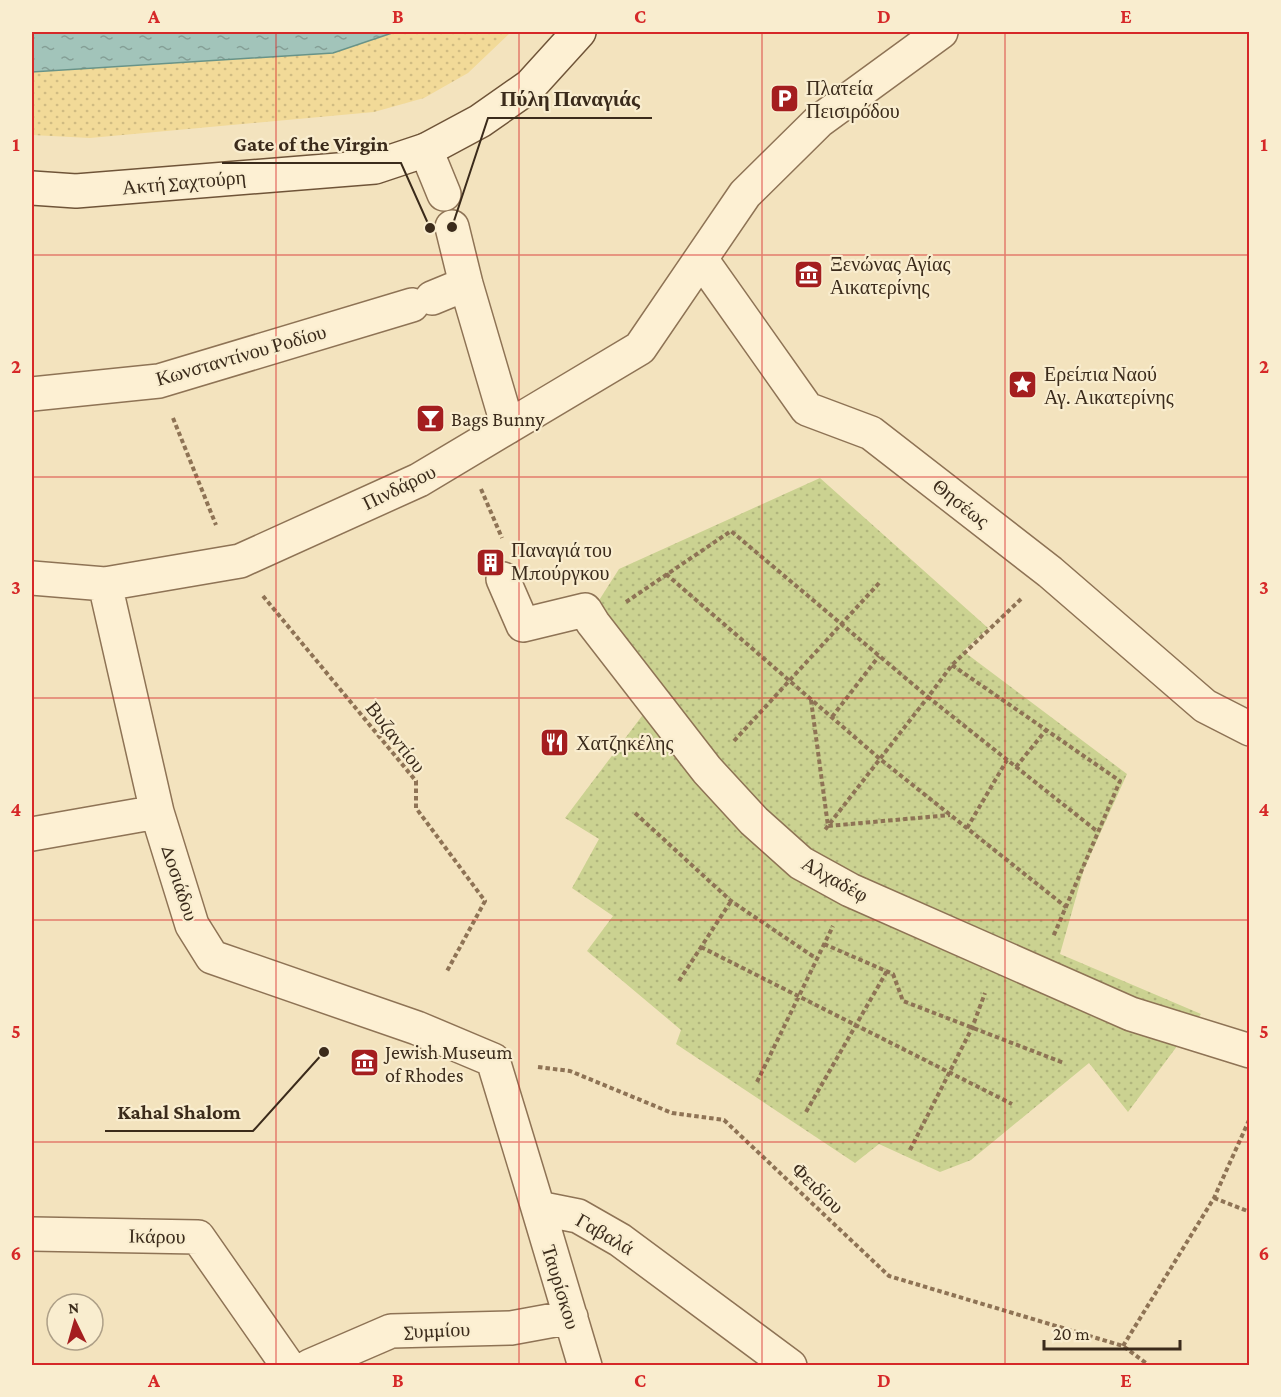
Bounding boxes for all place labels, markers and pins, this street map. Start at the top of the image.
place label: Πλατεία Πεισιρόδου [806,77,900,123]
callout: Πύλη Παναγιάς [488,79,652,118]
parking icon: Πλατεία Πεισιρόδου [769,83,801,115]
callout: Gate of the Virgin [222,124,401,163]
place label: Ξενώνας Αγίας Αικατερίνης [830,253,950,299]
museum icon: Ξενώνας Αγίας Αικατερίνης [793,259,825,291]
place label: Ερείπια Ναού Αγ. Αικατερίνης [1044,363,1174,409]
place icon: Ερείπια Ναού Αγ. Αικατερίνης [1007,369,1039,401]
bar icon: Bags Bunny [414,403,446,435]
place label: Bags Bunny [451,408,545,431]
place label: Παναγιά του Μπούργκου [511,539,612,585]
building icon: Παναγιά του Μπούργκου [474,546,506,578]
restaurant icon: Χατζηκέλης [539,727,571,759]
place label: Χατζηκέλης [576,732,673,755]
place label: Jewish Museum of Rhodes [383,1041,513,1086]
museum icon: Jewish Museum of Rhodes [348,1047,380,1079]
callout: Kahal Shalom [105,1092,253,1131]

